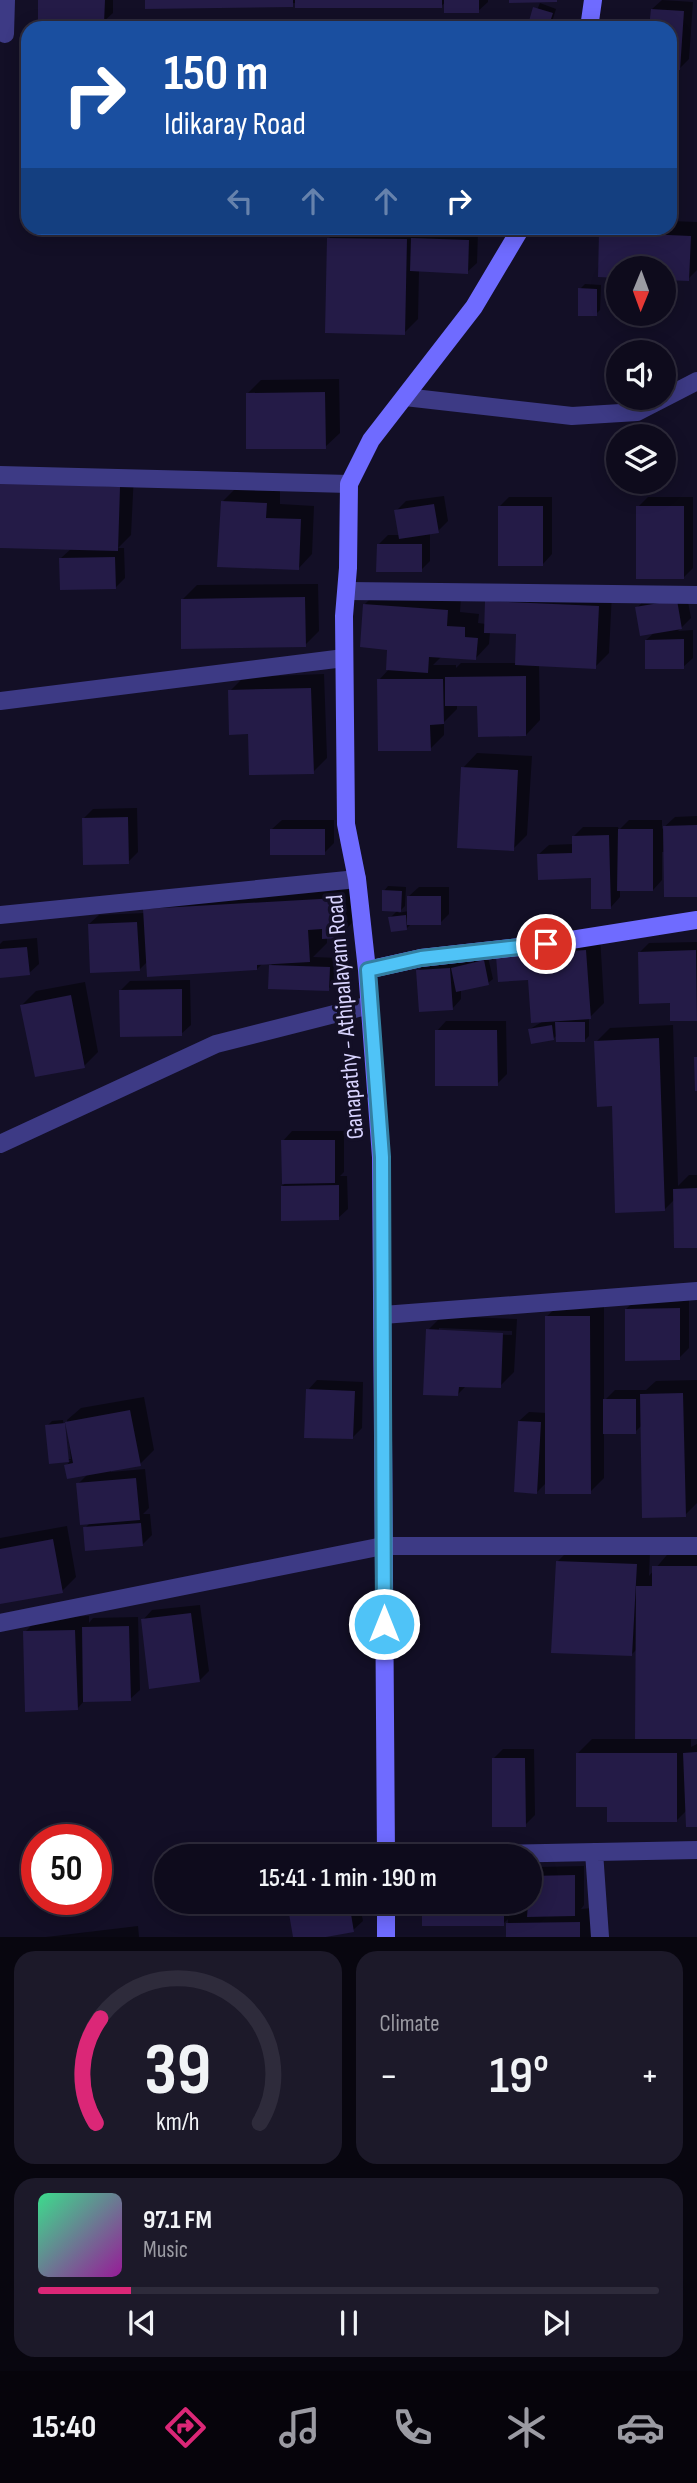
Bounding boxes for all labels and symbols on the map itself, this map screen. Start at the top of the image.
north arrow [606,256,676,326]
street label: Ganapathy - Athipalayam Road [320,893,370,1141]
pin [516,914,576,974]
position arrow [347,1587,421,1661]
speed limit sign: 50 [21,1824,112,1915]

